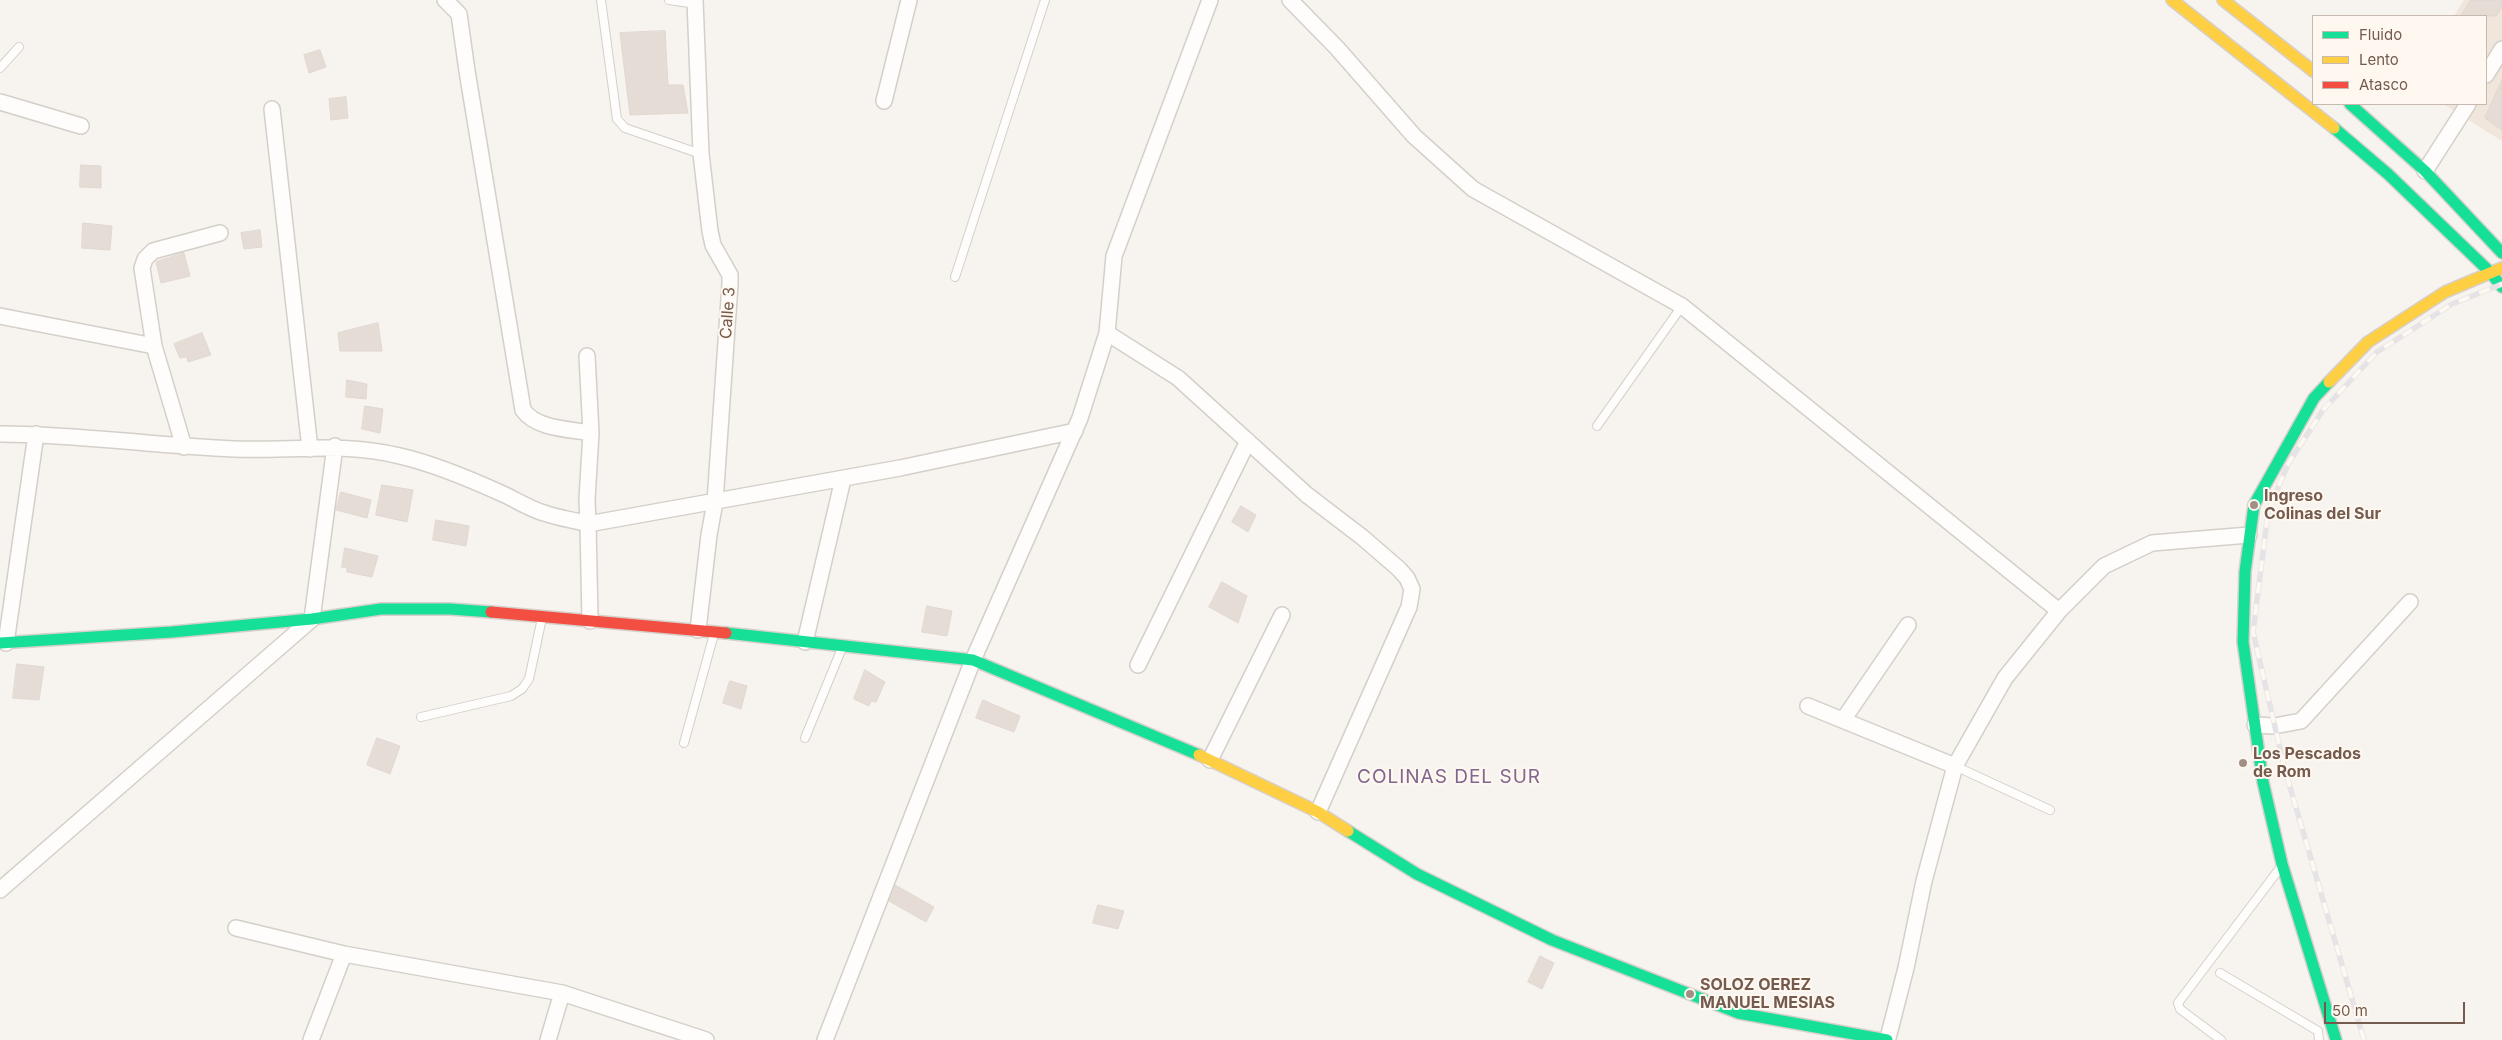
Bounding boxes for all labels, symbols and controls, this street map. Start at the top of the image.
legend [2312,15,2487,105]
text: Fluido [2359,25,2402,44]
text: Lento [2359,50,2399,69]
text: Atasco [2359,75,2408,94]
street label: Calle 3 [717,286,739,340]
place label: Ingreso Colinas del Sur [2264,486,2381,524]
marker: Ingreso Colinas del Sur [2248,499,2260,511]
place label: Los Pescados de Rom [2253,744,2361,782]
marker: Los Pescados de Rom [2237,757,2249,769]
district label: COLINAS DEL SUR [1355,766,1543,788]
place label: SOLOZ OEREZ MANUEL MESIAS [1700,975,1835,1013]
marker: SOLOZ OEREZ MANUEL MESIAS [1684,988,1696,1000]
scale bar [2327,992,2468,1024]
text: 50 m [2332,1001,2368,1020]

